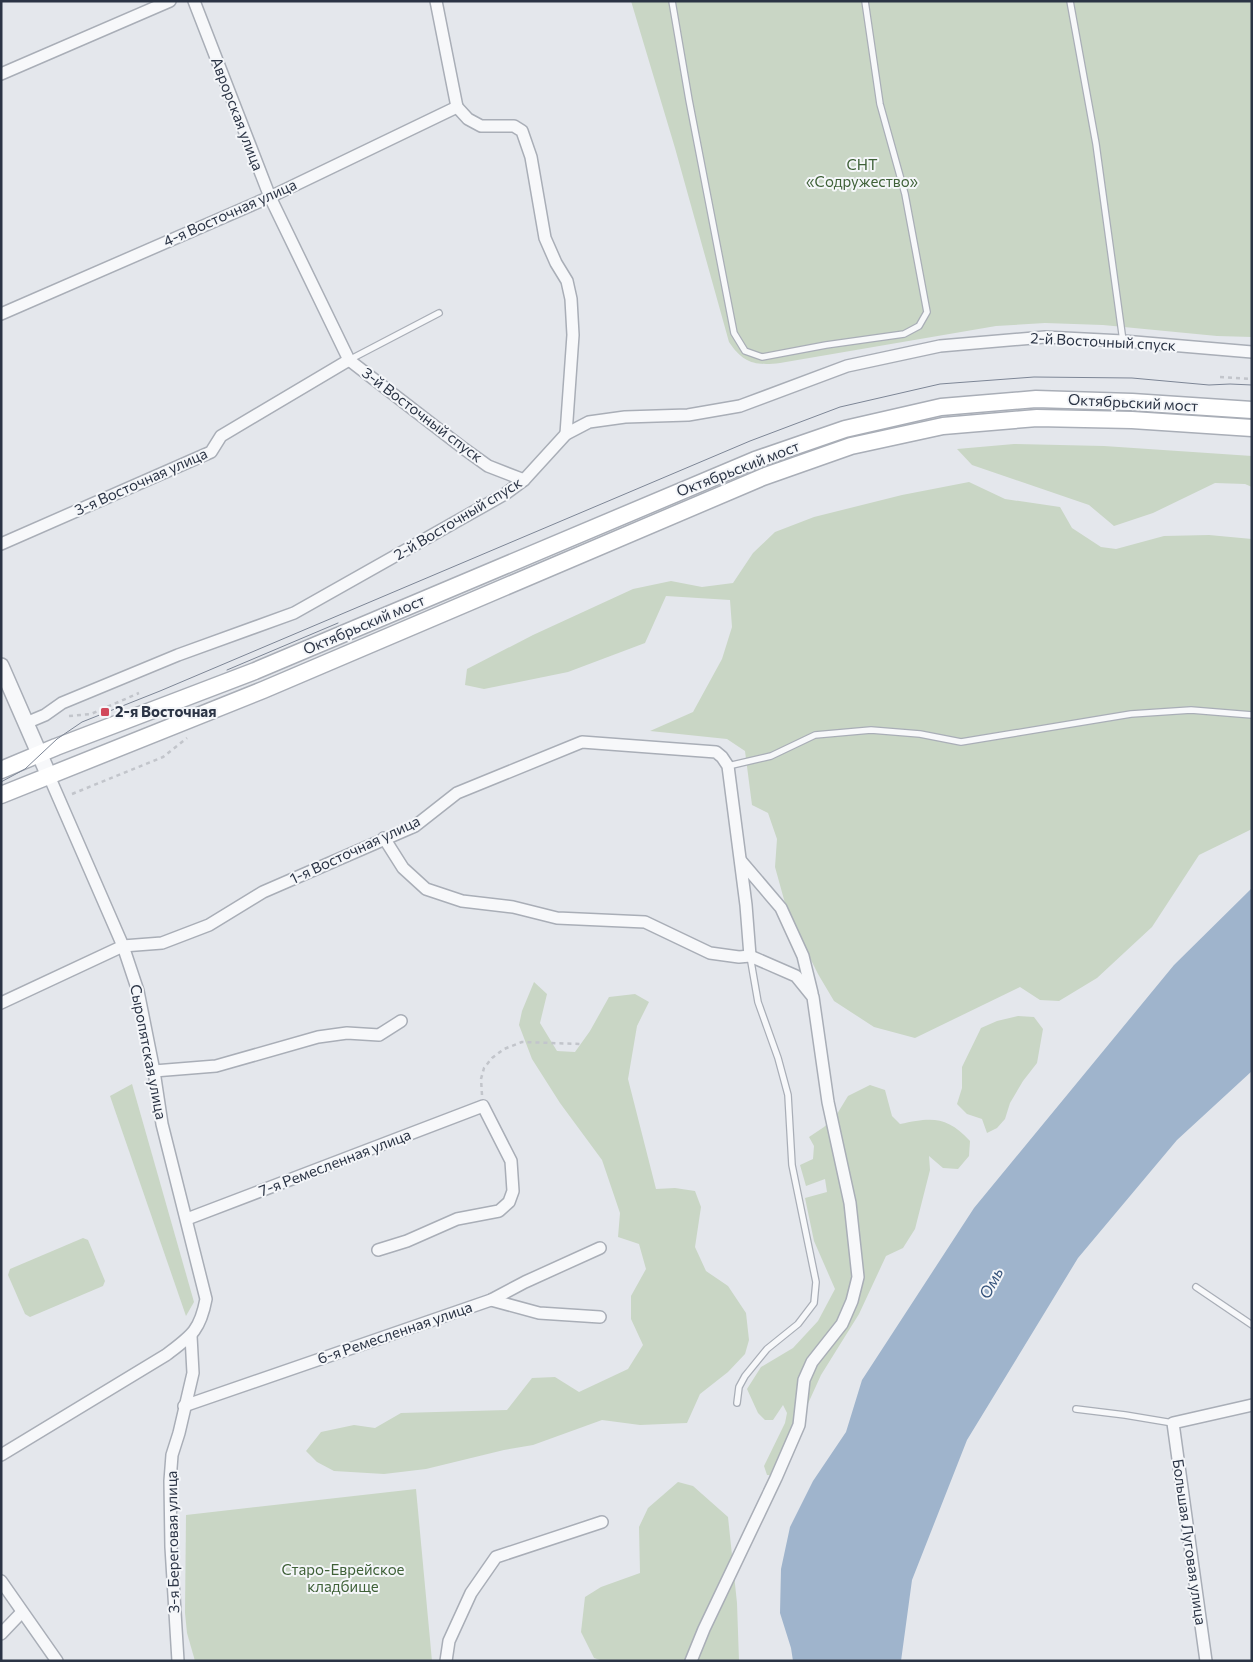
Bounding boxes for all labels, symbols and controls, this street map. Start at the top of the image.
street label: Аврорская улица [208,54,268,173]
park label: СНТ «Содружество» [806,155,918,190]
street label: 4-я Восточная улица [160,175,299,250]
street label: 2-й Восточный спуск [1030,328,1176,354]
street label: 3-й Восточный спуск [359,363,486,465]
street label: Октябрьский мост [1067,390,1199,414]
street label: Октябрьский мост [674,436,802,500]
street label: 3-я Восточная улица [71,444,210,519]
street label: 2-й Восточный спуск [390,473,525,563]
street label: Октябрьский мост [300,590,427,658]
place label: 2-я Восточная [115,702,216,720]
marker: 2-я Восточная [99,706,111,718]
street label: 1-я Восточная улица [287,811,423,887]
street label: Сыропятская улица [127,983,171,1121]
street label: 7-я Ремесленная улица [256,1125,413,1199]
water label: Омь [974,1264,1007,1302]
street label: 6-я Ремесленная улица [315,1297,474,1367]
street label: Большая Луговая улица [1169,1458,1211,1626]
street label: 3-я Береговая улица [162,1471,182,1613]
park label: Старо-Еврейское кладбище [281,1560,405,1595]

